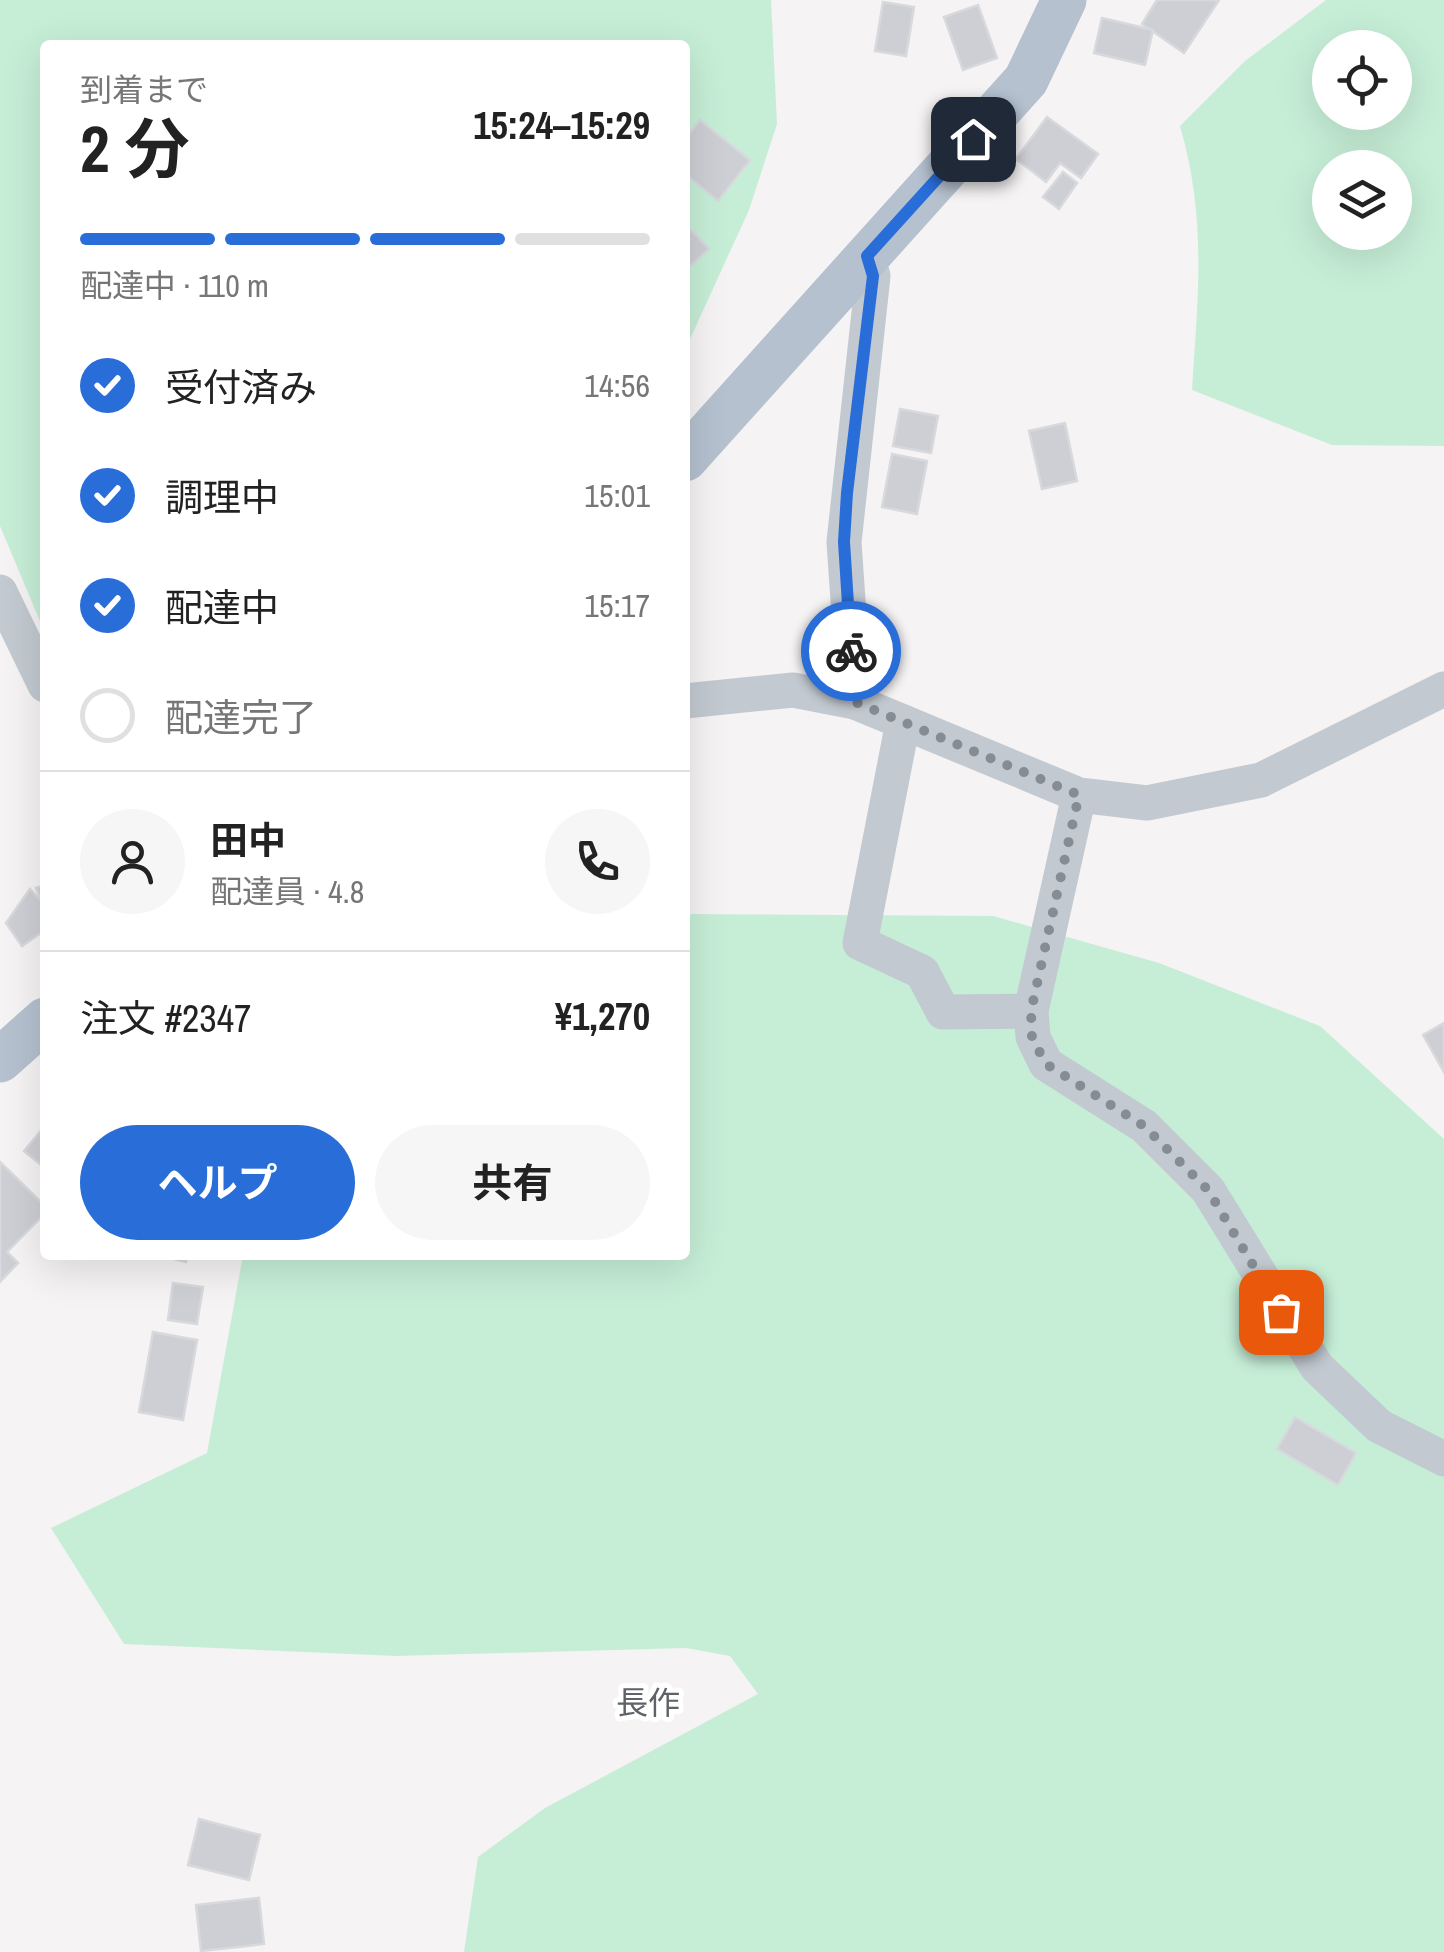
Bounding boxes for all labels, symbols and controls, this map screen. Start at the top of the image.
map controls [1312,30,1412,250]
button: locate [1312,30,1412,130]
text: 到着まで [80,68,208,111]
pin [931,97,1016,182]
text: 15:24–15:29 [473,100,650,151]
text: 2 分 [80,105,189,192]
icon: home [946,112,1001,167]
button: layers [1312,150,1412,250]
text: 配達中 · 110 m [80,264,269,307]
icon: check [80,358,135,413]
text: 受付済み [165,362,317,413]
text: 14:56 [584,364,650,407]
icon: check [80,468,135,523]
text: 調理中 [165,472,279,523]
text: 15:01 [584,474,650,517]
icon: check [80,578,135,633]
text: 配達中 [165,582,279,633]
text: 15:17 [584,584,650,627]
courier [801,601,901,701]
icon: bike [824,624,879,679]
text: 配達完了 [165,692,317,743]
button: person [80,809,185,914]
button: phone [545,809,650,914]
text: 田中 [210,815,286,866]
text: 配達員 · 4.8 [210,870,364,913]
text: ¥1,270 [555,991,650,1042]
text: 注文 #2347 [80,993,251,1044]
button: ヘルプ [80,1125,355,1240]
button: 共有 [375,1125,650,1240]
pin [1239,1270,1324,1355]
icon: bag [1254,1285,1309,1340]
district label: 長作 [616,1681,680,1724]

